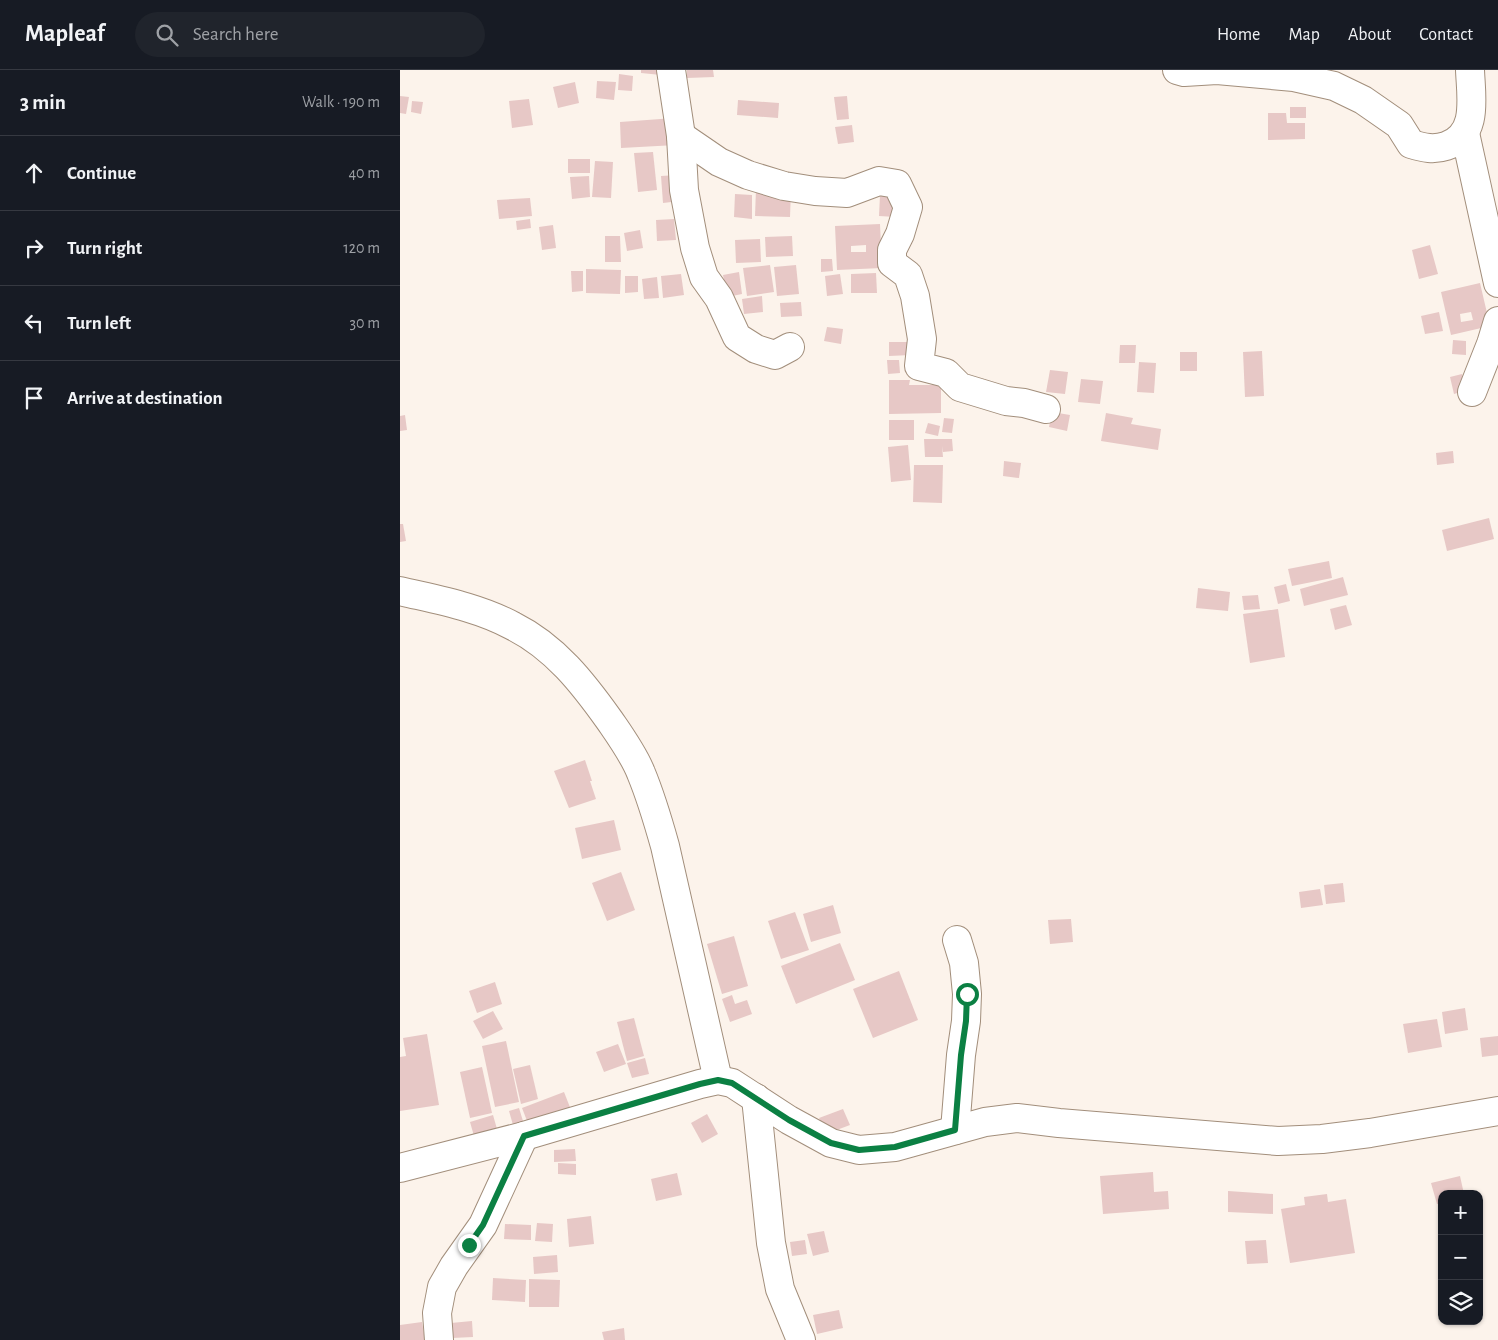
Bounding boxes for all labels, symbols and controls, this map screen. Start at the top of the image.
search box [135,12,485,57]
icon: search [153,21,181,49]
text: Mapleaf [25,22,105,46]
text: Search here [193,25,279,44]
text: Home [1217,26,1260,44]
text: Map [1288,26,1320,44]
text: About [1348,26,1391,44]
text: Contact [1419,26,1473,44]
text: 3 min [20,92,66,113]
text: Walk · 190 m [302,94,380,110]
icon: ahead [20,159,48,187]
text: Continue [67,164,136,183]
text: 40 m [348,165,380,181]
icon: right [20,234,48,262]
text: Turn right [67,239,142,258]
text: 120 m [343,240,380,256]
icon: left [20,309,48,337]
text: Turn left [67,314,131,333]
text: 30 m [350,315,380,331]
icon: arrive [20,384,48,412]
text: Arrive at destination [67,389,223,408]
route start [956,983,979,1006]
map controls [1438,1190,1483,1325]
button: + [1438,1190,1483,1235]
route end [458,1234,481,1257]
button: − [1438,1235,1483,1280]
button: layers [1438,1280,1483,1325]

